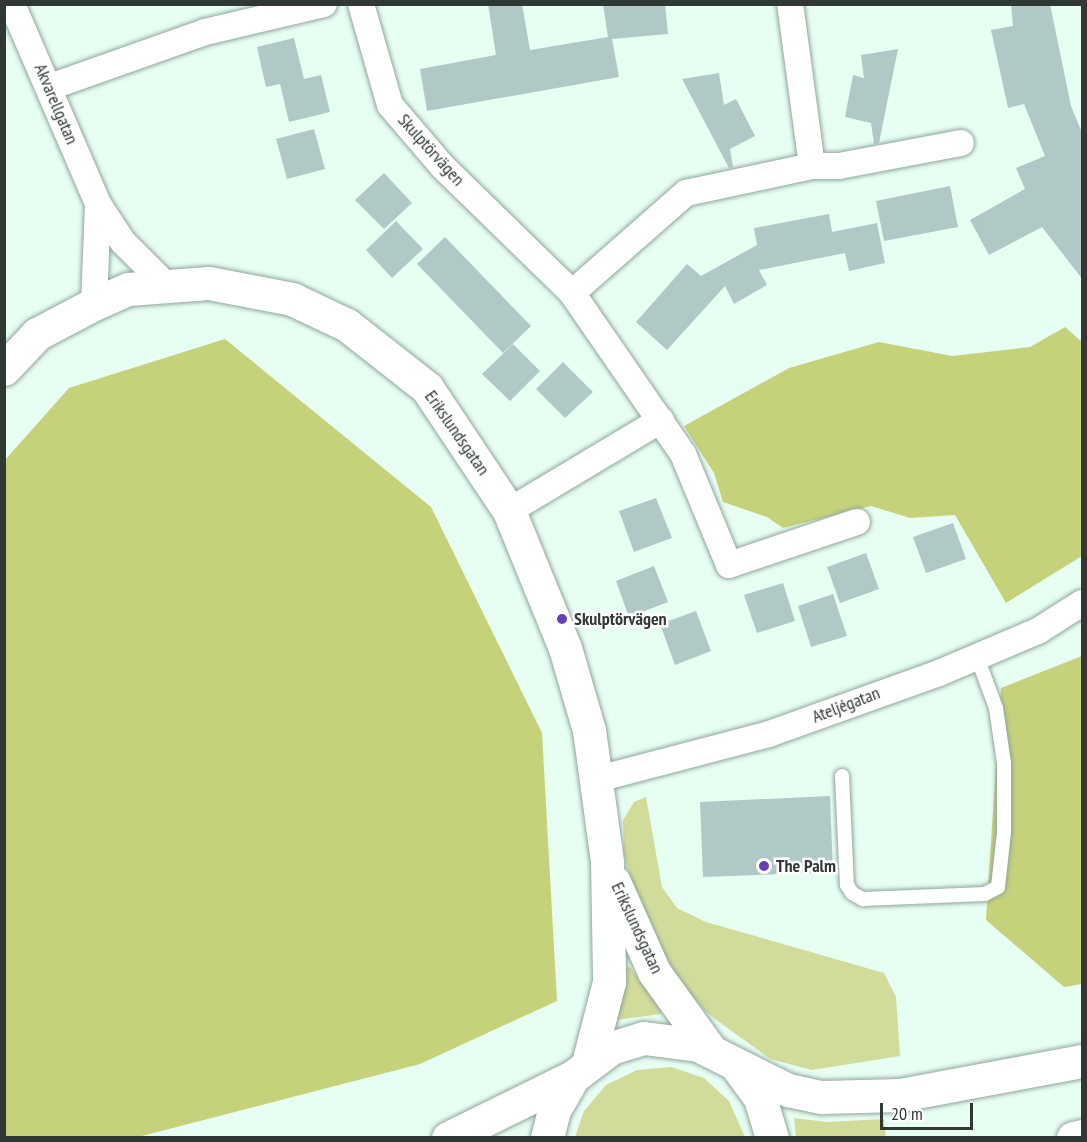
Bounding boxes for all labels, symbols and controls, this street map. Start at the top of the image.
street label: Akvarellgatan [29,60,83,148]
street label: Skulptörvägen [393,110,469,190]
street label: Erikslundsgatan [420,386,494,480]
place label: Skulptörvägen [574,608,667,630]
marker: Skulptörvägen [555,612,569,626]
street label: Ateljégatan [809,682,883,728]
place label: The Palm [776,855,836,877]
marker: The Palm [757,859,771,873]
street label: Erikslundsgatan [606,879,668,977]
scale bar [883,1091,976,1129]
text: 20 m [891,1102,923,1125]

